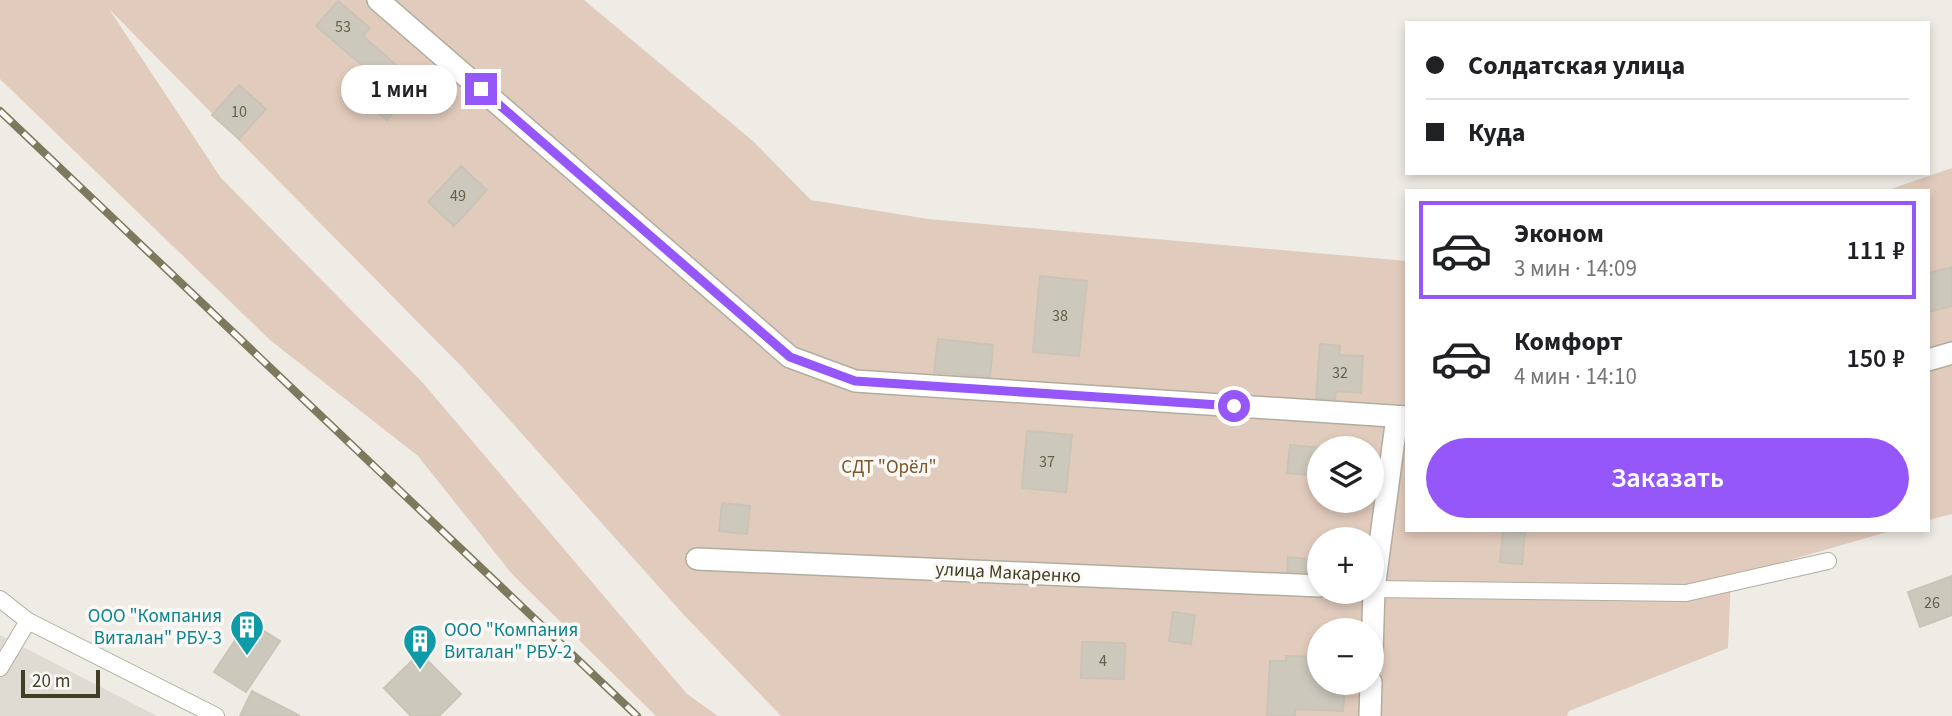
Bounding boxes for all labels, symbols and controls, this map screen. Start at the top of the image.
house number: 53 [335,16,351,38]
text: Солдатская улица [1468,47,1685,84]
callout: 1 мин [341,64,456,114]
text: 1 мин [370,73,428,106]
route end [465,73,497,105]
house number: 10 [231,101,247,123]
text: Куда [1468,114,1526,151]
house number: 49 [450,185,466,207]
text: Эконом [1514,215,1604,252]
icon: car [1430,219,1493,282]
text: 111 ₽ [1846,232,1905,269]
text: 3 мин · 14:09 [1514,252,1637,285]
house number: 38 [1052,305,1068,327]
text: Комфорт [1514,323,1623,360]
icon: car [1430,327,1493,390]
text: 150 ₽ [1846,340,1905,377]
text: 4 мин · 14:10 [1514,360,1637,393]
house number: 32 [1332,362,1348,384]
route start [1218,390,1250,422]
map controls [1307,436,1384,695]
button: layers [1307,436,1384,513]
button: Заказать [1426,438,1909,518]
house number: 37 [1039,451,1055,473]
park label: СДТ "Орёл" [841,454,937,481]
button: + [1307,527,1384,604]
street label: улица Макаренко [934,556,1082,590]
house number: 26 [1924,592,1940,614]
place label: ООО "Компания Виталан" РБУ-3 [88,603,222,652]
building icon: ООО "Компания Виталан" РБУ-3 [228,608,266,657]
place label: ООО "Компания Виталан" РБУ-2 [444,617,578,666]
button: − [1307,618,1384,695]
building icon: ООО "Компания Виталан" РБУ-2 [401,622,439,671]
house number: 4 [1099,650,1107,672]
scale bar [21,667,100,699]
text: 20 m [32,668,70,695]

